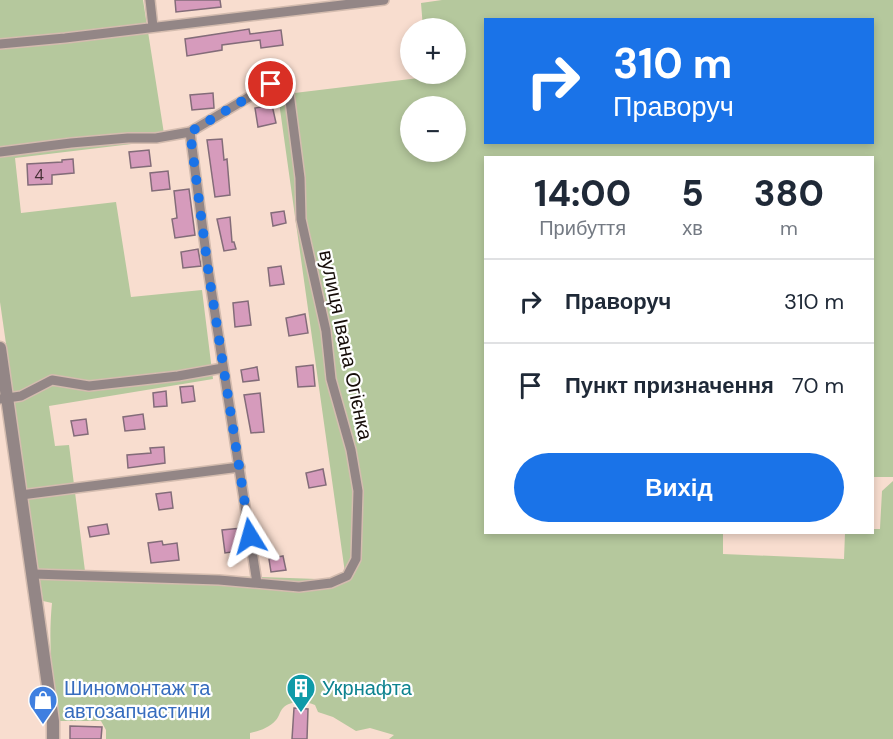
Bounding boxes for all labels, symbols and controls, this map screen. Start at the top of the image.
map controls [400,18,466,162]
button: + [400,18,466,84]
text: 310 m [613,36,732,91]
icon: right [514,42,592,120]
pin [245,58,296,109]
icon: arrive [254,67,287,100]
text: Праворуч [613,89,734,124]
button: − [400,96,466,162]
house number: 4 [34,164,44,185]
text: 14:00 [534,170,631,217]
text: 5 [681,170,704,217]
text: 380 [754,170,824,217]
text: Прибуття [539,215,626,241]
text: хв [682,215,703,241]
text: m [780,215,798,241]
street label: вулиця Івана Огієнка [313,248,379,443]
icon: right [514,285,547,318]
text: Праворуч [565,287,671,316]
text: 310 m [784,287,844,316]
icon: arrive [514,369,547,402]
text: Пункт призначення [565,371,774,400]
text: 70 m [792,371,844,400]
button: Вихід [514,453,844,522]
position arrow [218,504,282,568]
building icon: Укрнафта [285,672,317,714]
place label: Шиномонтаж та автозапчастини [64,675,211,724]
place label: Укрнафта [322,675,413,701]
shop icon: Шиномонтаж та автозапчастини [27,684,59,726]

